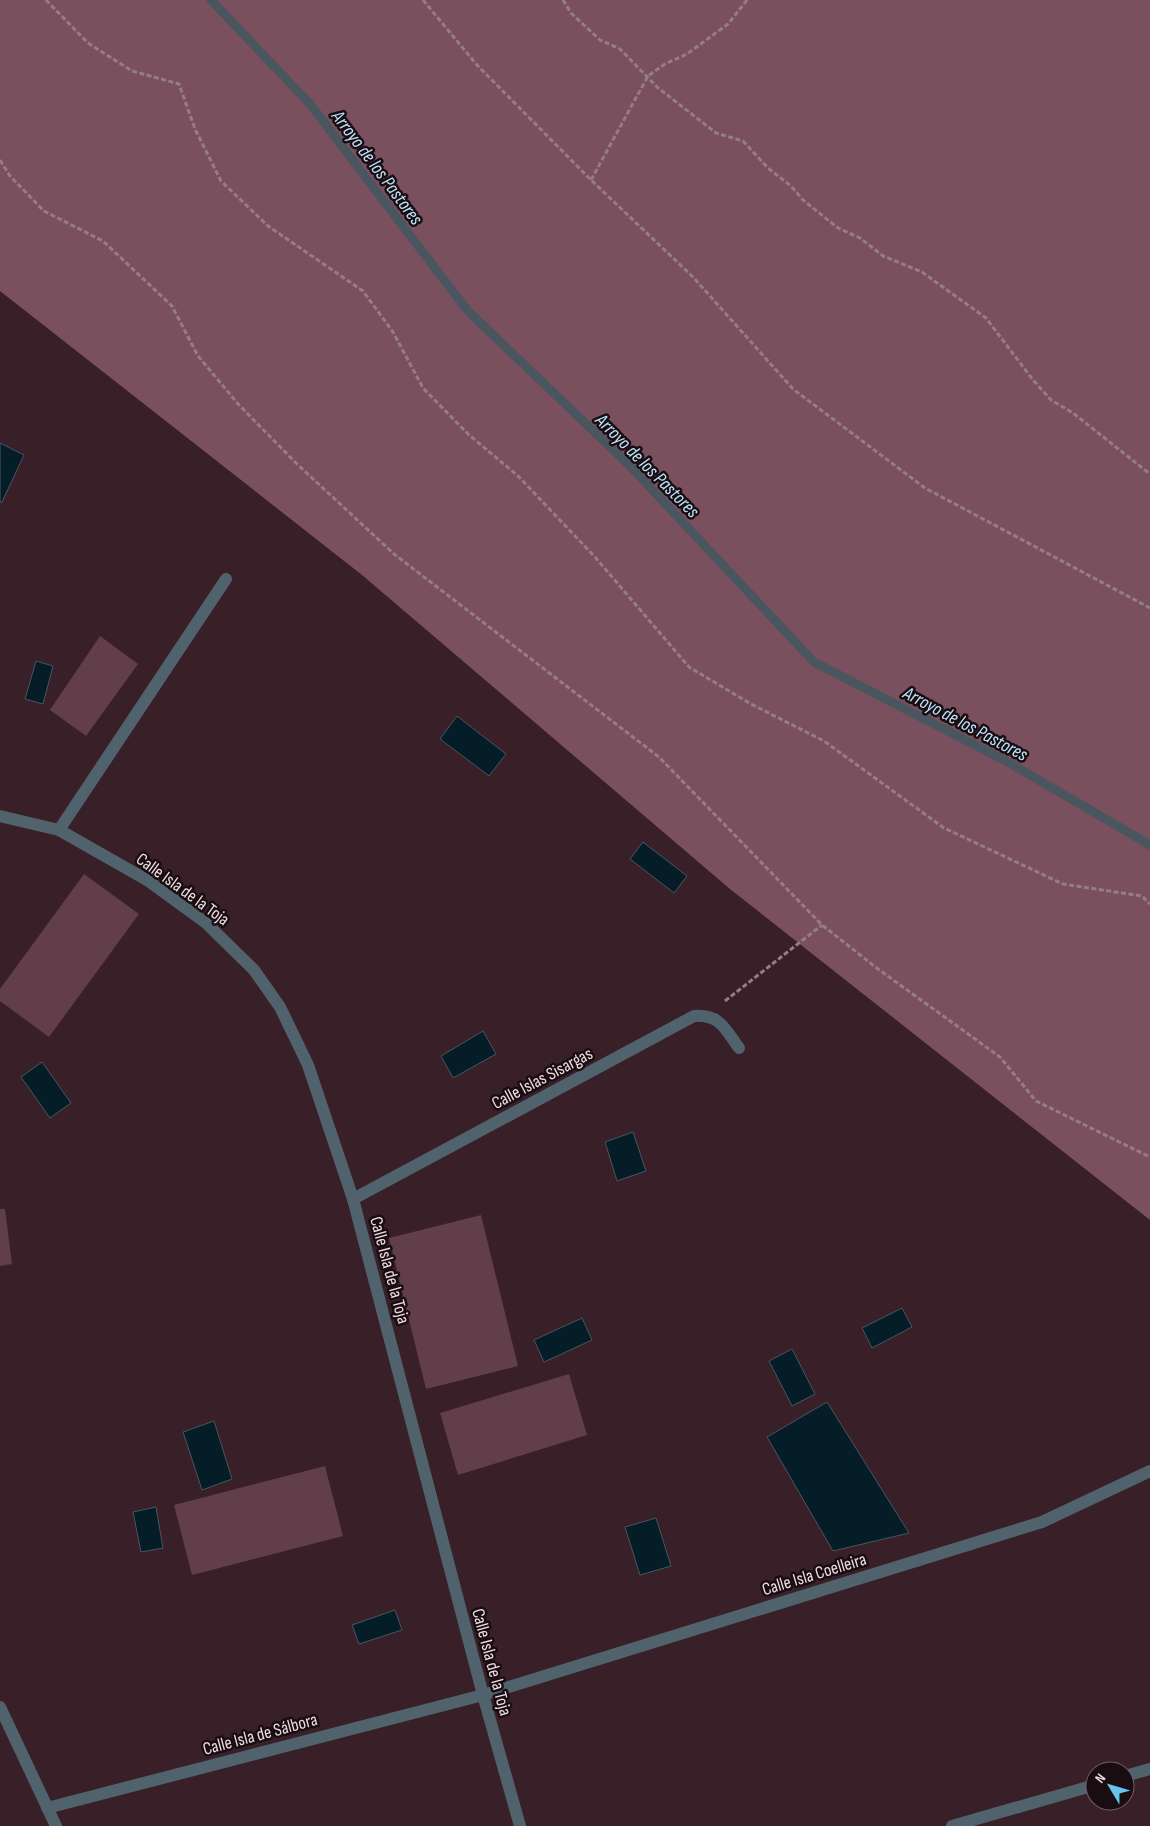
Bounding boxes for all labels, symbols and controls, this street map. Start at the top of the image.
water label: Arroyo de los Pastores [326,105,428,230]
water label: Arroyo de los Pastores [589,409,704,523]
water label: Arroyo de los Pastores [898,681,1032,767]
street label: Calle Isla de la Toja [132,849,233,930]
street label: Calle Islas Sisargas [488,1043,596,1114]
street label: Calle Isla de la Toja [365,1214,414,1326]
street label: Calle Isla Coelleira [760,1549,869,1600]
street label: Calle Isla de la Toja [467,1606,516,1718]
street label: Calle Isla de Sálbora [201,1709,320,1760]
north arrow [1085,1761,1135,1811]
text: N [1091,1770,1109,1786]

